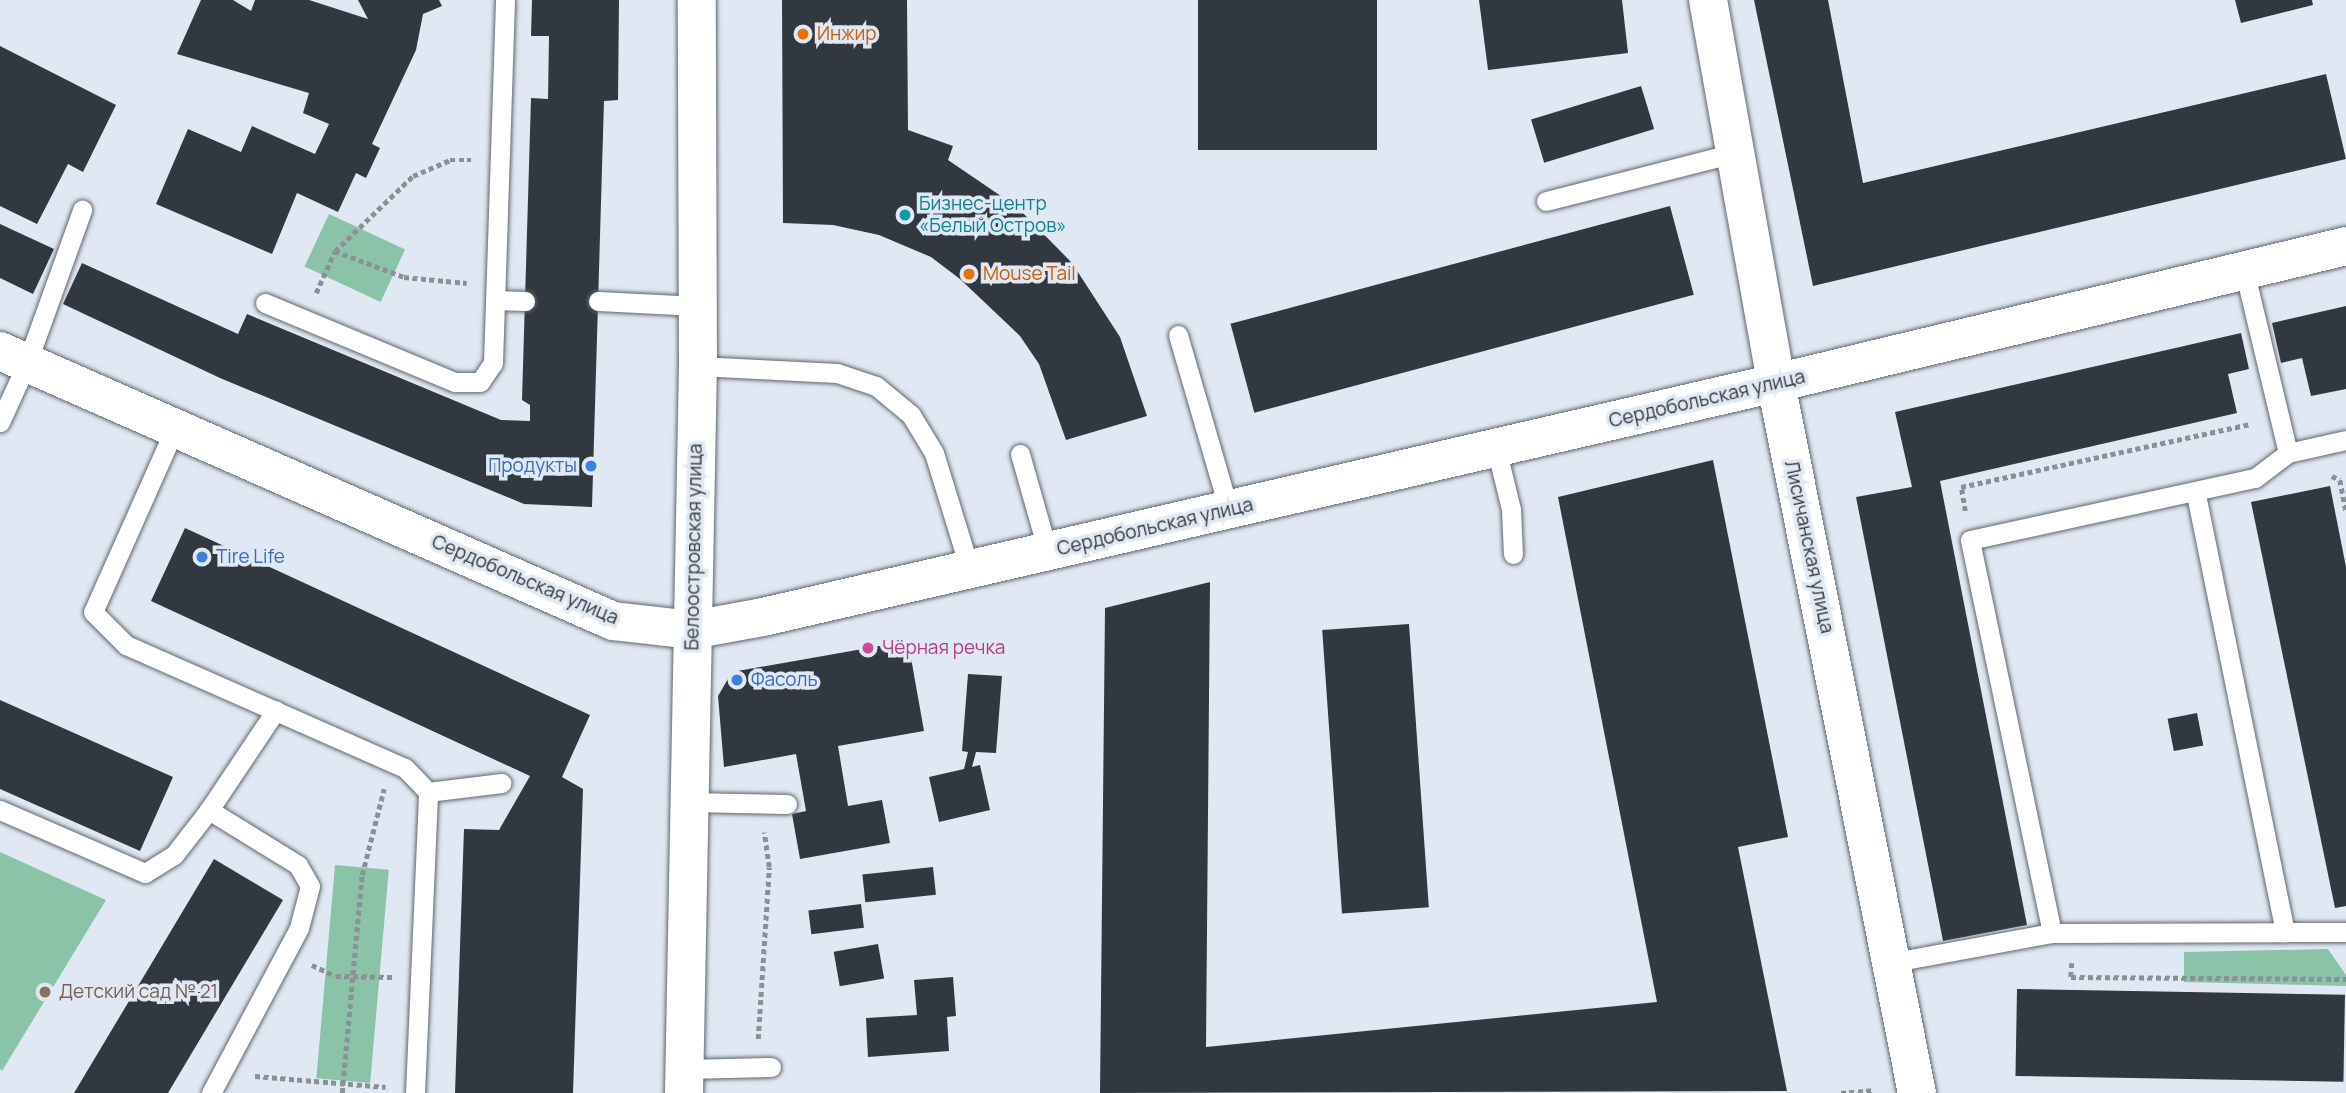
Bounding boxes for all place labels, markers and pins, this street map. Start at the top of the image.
place label: Инжир [817,23,877,45]
marker: Инжир [795,26,811,42]
place label: Бизнес-центр «Белый Остров» [919,193,1067,237]
marker: Бизнес-центр «Белый Остров» [897,207,913,223]
place label: Mouse Tail [983,263,1076,285]
marker: Mouse Tail [961,266,977,282]
place label: Продукты [488,455,577,477]
marker: Продукты [583,458,599,474]
place label: Tire Life [216,546,285,568]
marker: Tire Life [194,549,210,565]
place label: Чёрная речка [882,637,1005,659]
marker: Чёрная речка [860,640,876,656]
place label: Фасоль [751,669,818,691]
marker: Фасоль [729,672,745,688]
place label: Детский сад № 21 [59,981,218,1003]
marker: Детский сад № 21 [37,984,53,1000]

